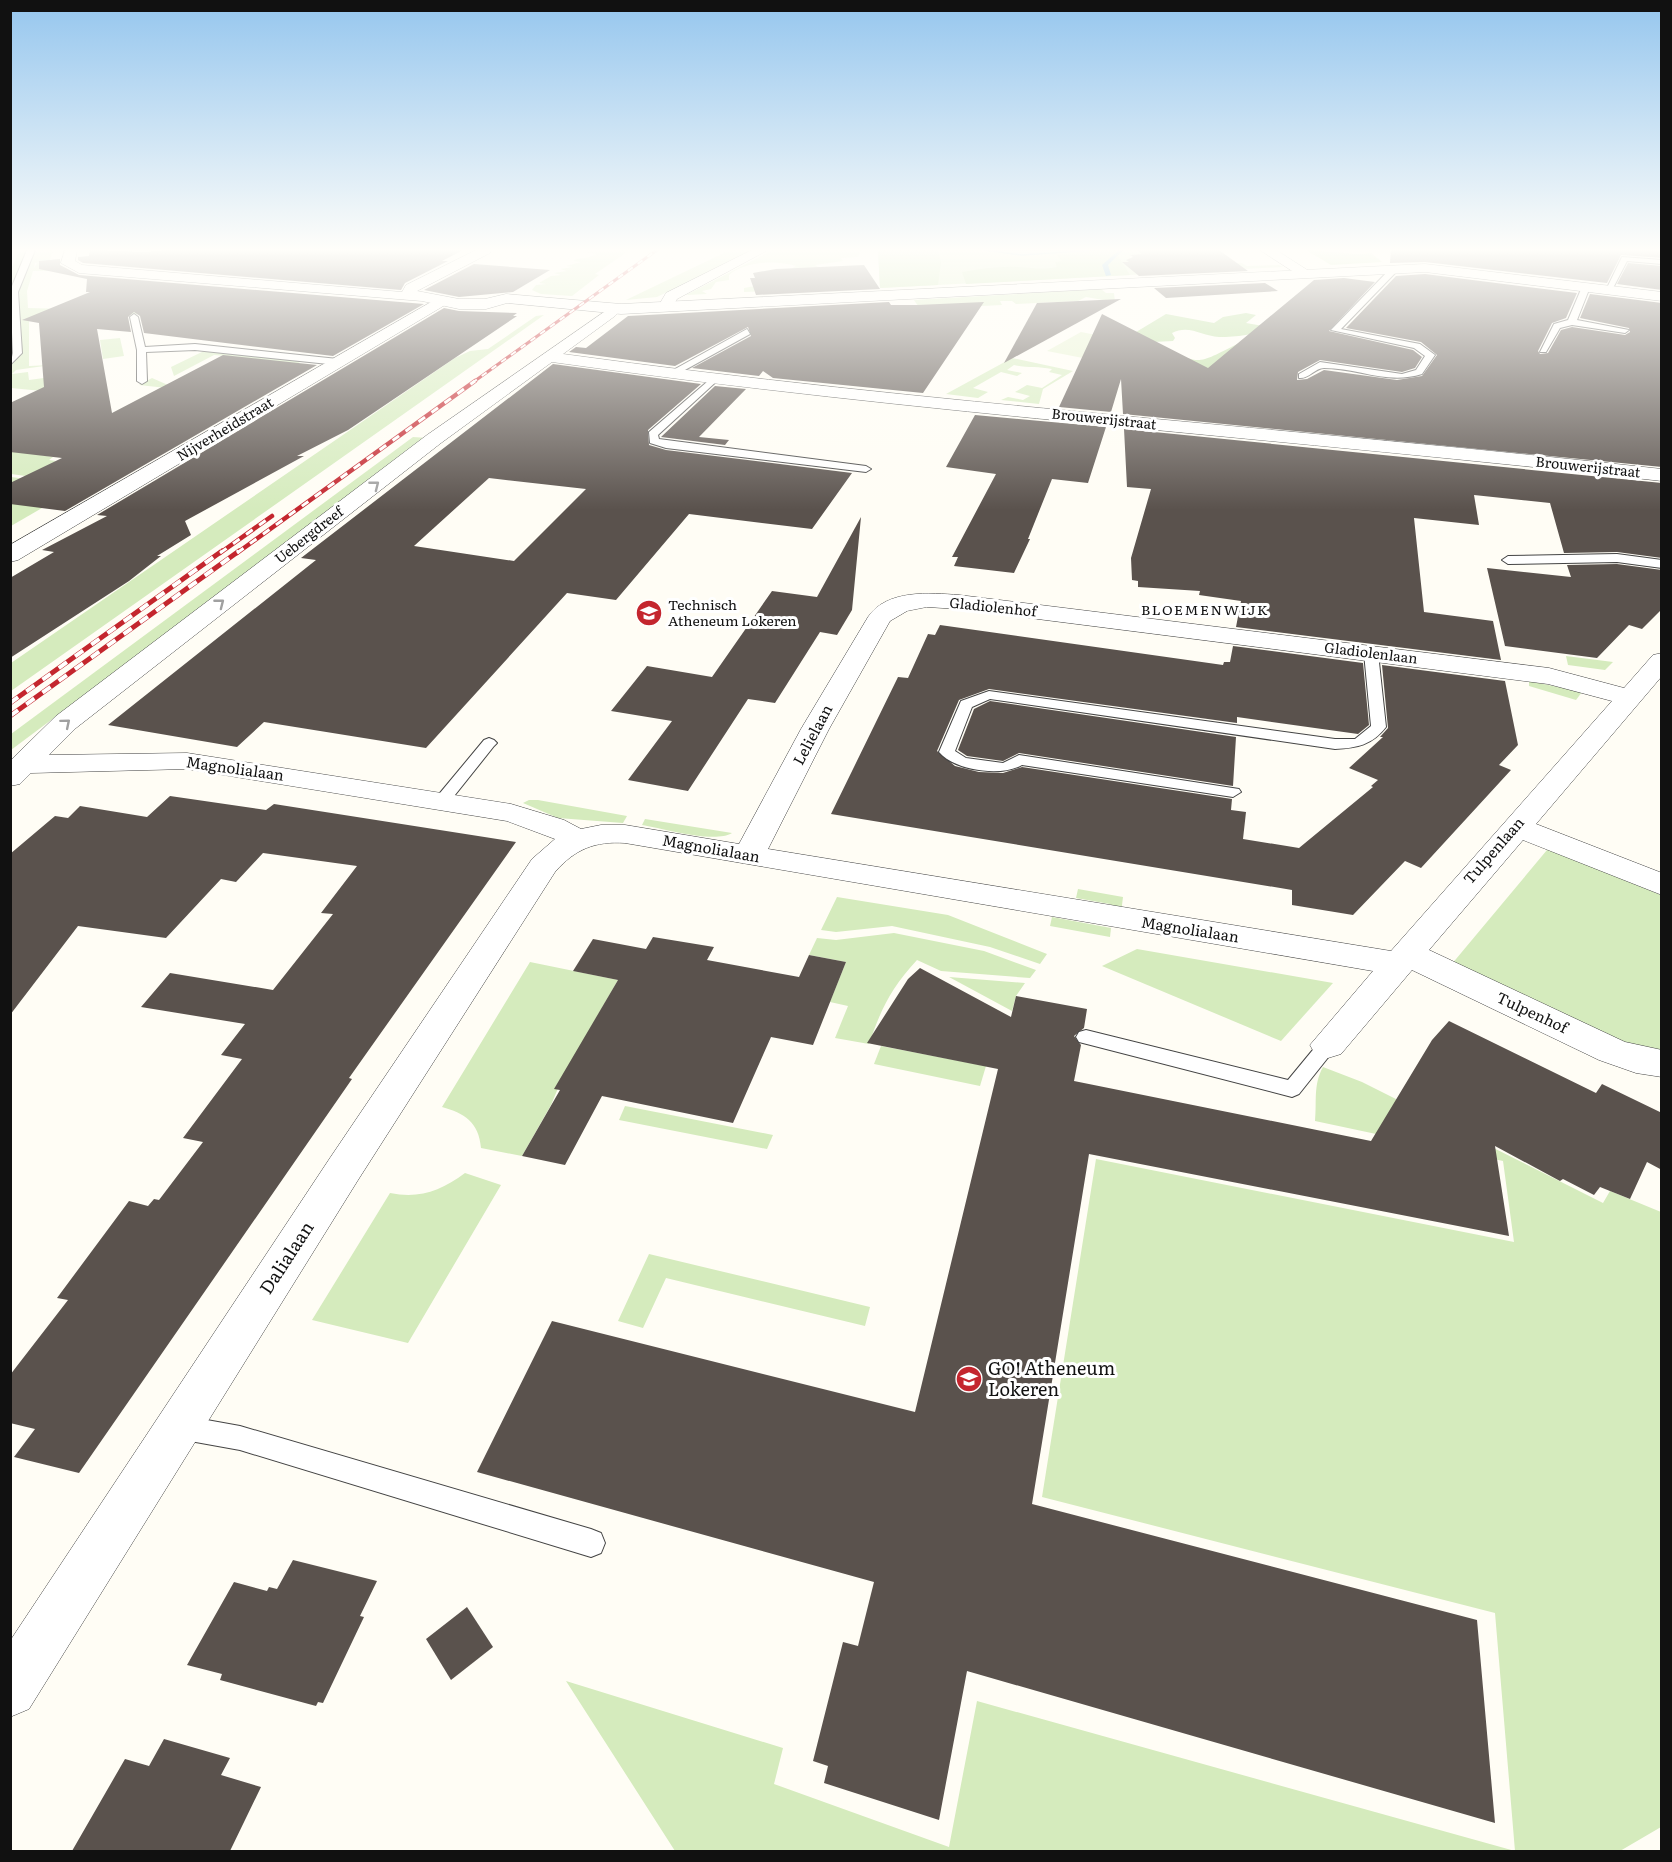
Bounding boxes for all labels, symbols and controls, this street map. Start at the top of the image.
street label: Nijverheidstraat [172,391,277,465]
street label: Brouwerijstraat [1051,403,1158,433]
street label: Brouwerijstraat [1535,451,1642,481]
one-way arrow [368,481,379,492]
street label: Uebergdreef [270,500,348,567]
street label: Gladiolenhof [948,591,1039,621]
place label: Technisch Atheneum Lokeren [668,594,797,630]
school or university icon: Technisch Atheneum Lokeren [634,598,664,628]
district label: BLOEMENWIJK [1141,599,1269,619]
one-way arrow [213,600,224,611]
street label: Gladiolenlaan [1323,636,1419,668]
street label: Lelielaan [786,700,837,769]
one-way arrow [59,719,70,730]
street label: Magnolialaan [185,749,286,786]
street label: Tulpenlaan [1457,811,1529,889]
street label: Magnolialaan [661,828,762,867]
street label: Magnolialaan [1140,909,1241,948]
street label: Tulpenhof [1493,985,1573,1039]
street label: Dalialaan [252,1215,320,1299]
place label: GO! Atheneum Lokeren [988,1354,1115,1402]
school or university icon: GO! Atheneum Lokeren [954,1364,984,1394]

